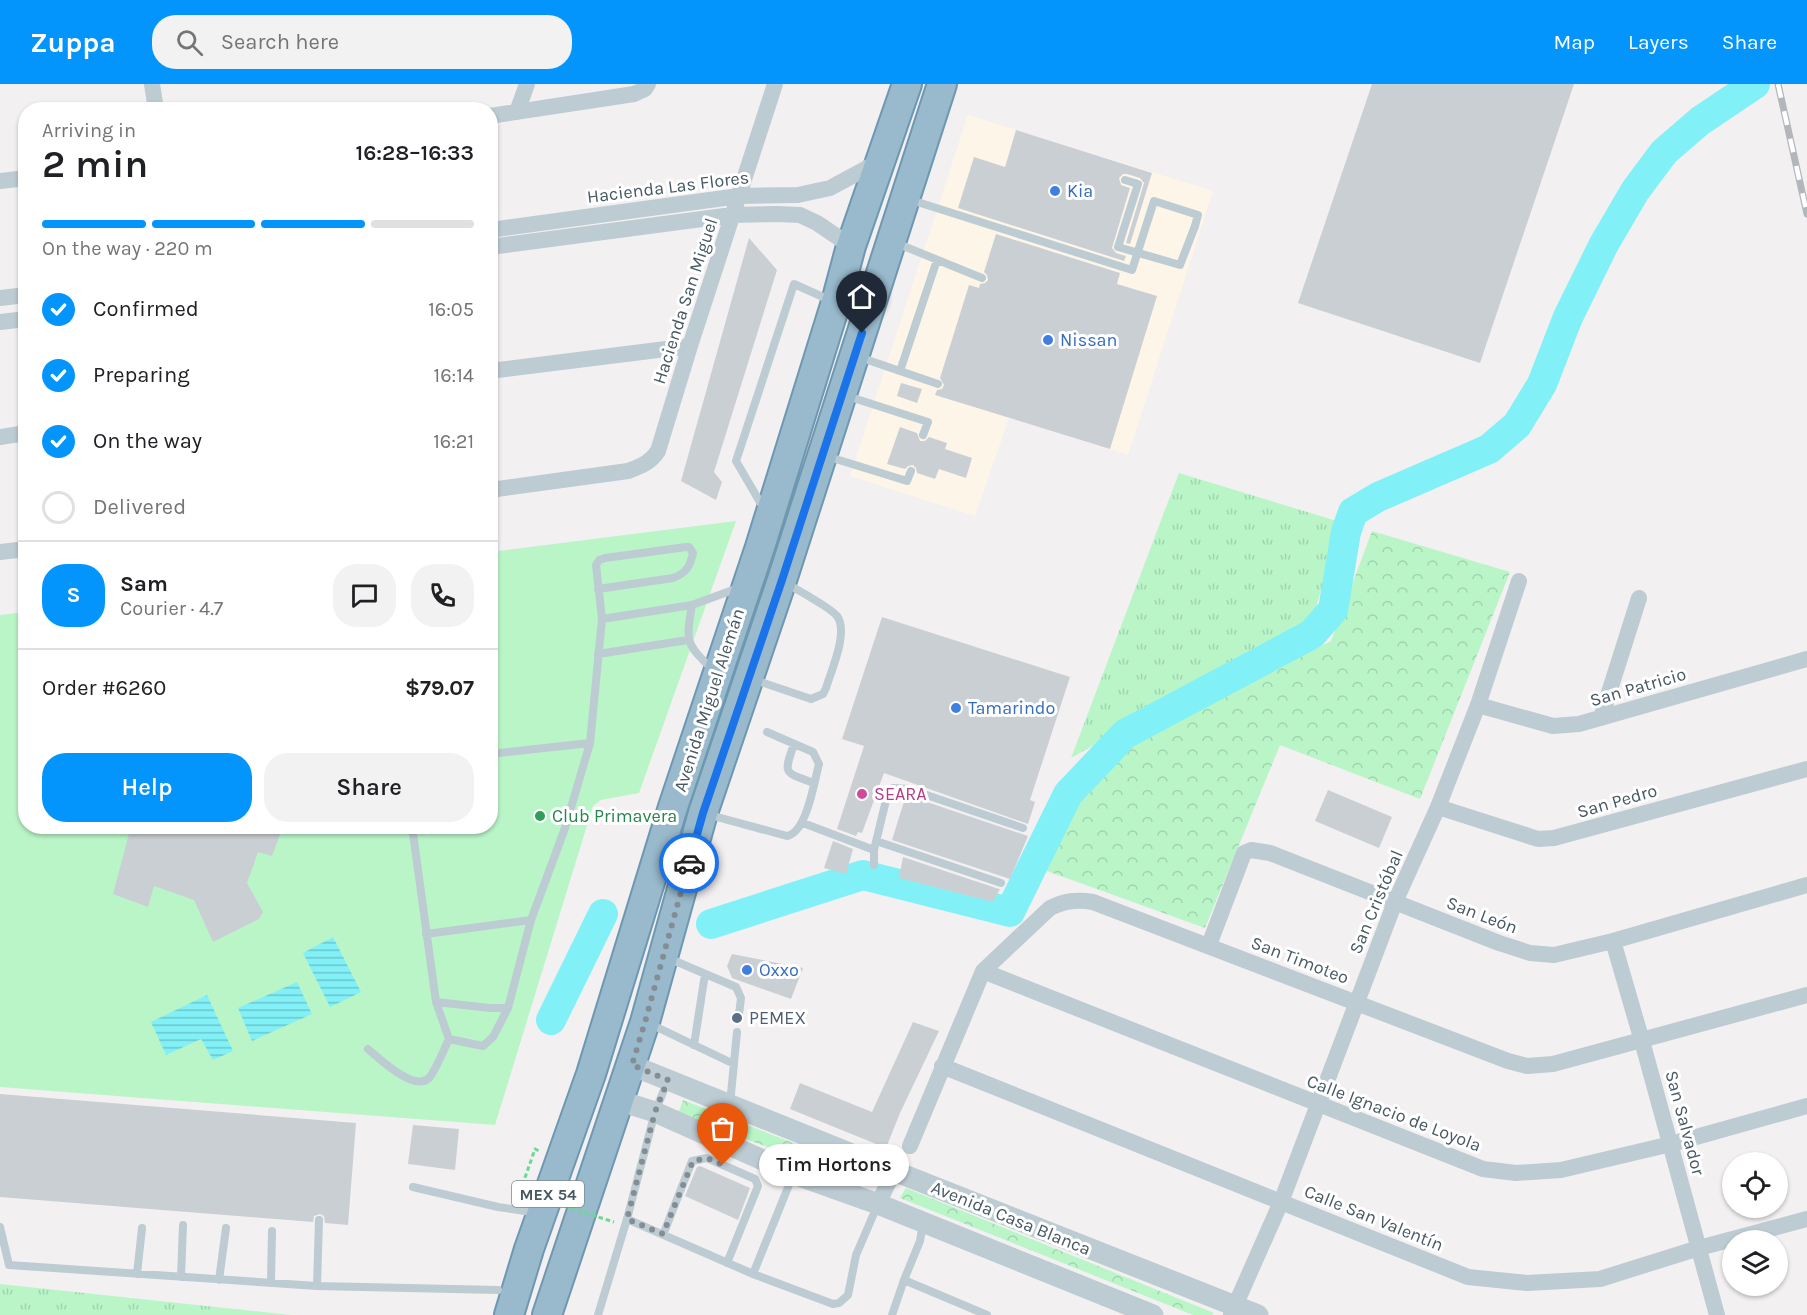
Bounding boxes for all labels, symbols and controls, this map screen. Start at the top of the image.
search box [152,15,572,69]
text: Zuppa [30,26,116,59]
icon: search [173,26,206,59]
text: Search here [221,29,339,55]
text: Map [1553,30,1595,54]
text: Layers [1628,30,1689,54]
text: Share [1722,30,1777,54]
text: Arriving in [42,119,136,142]
text: 16:28–16:33 [356,140,474,166]
text: 2 min [42,141,148,187]
street label: Hacienda Las Flores [586,166,750,208]
place label: Kia [1067,180,1093,202]
marker: Kia [1048,184,1062,198]
street label: Hacienda San Miguel [648,215,722,387]
text: On the way · 220 m [42,237,213,260]
pin [836,271,887,333]
icon: home [845,280,878,313]
icon: check [42,293,75,326]
text: Confirmed [93,296,199,322]
text: 16:05 [428,298,474,321]
place label: Nissan [1060,329,1117,351]
marker: Nissan [1041,333,1055,347]
icon: check [42,359,75,392]
text: Preparing [93,362,190,388]
text: 16:14 [434,364,474,387]
icon: check [42,425,75,458]
text: On the way [93,428,202,454]
text: 16:21 [433,430,474,453]
text: Delivered [93,494,186,520]
button: chat [333,564,396,627]
button: phone [411,564,474,627]
text: Sam [120,571,168,597]
text: S [66,582,81,608]
text: Courier · 4.7 [120,597,223,620]
street label: Avenida Miguel Alemán [669,605,749,795]
street label: San Patricio [1587,663,1689,711]
text: Order #6260 [42,675,166,701]
text: $79.07 [405,675,474,701]
place label: Tamarindo [968,697,1055,719]
marker: Tamarindo [949,701,963,715]
button: Help [42,753,252,822]
button: Share [264,753,474,822]
street label: San Pedro [1574,779,1660,823]
place label: SEARA [874,783,927,805]
marker: SEARA [855,787,869,801]
place label: Club Primavera [552,805,677,827]
marker: Club Primavera [533,809,547,823]
courier [659,833,719,893]
icon: car [673,847,706,880]
street label: San Cristóbal [1344,847,1408,957]
street label: San León [1443,891,1521,939]
street label: San Timoteo [1248,931,1352,989]
place label: Oxxo [759,959,799,981]
marker: Oxxo [740,963,754,977]
place label: PEMEX [749,1007,806,1029]
marker: PEMEX [730,1011,744,1025]
street label: San Salvador [1660,1068,1710,1178]
street label: Calle Ignacio de Loyola [1304,1070,1484,1156]
pin [697,1103,748,1165]
icon: bag [706,1112,739,1145]
callout: Tim Hortons [759,1144,909,1186]
map controls [1722,1152,1788,1296]
button: locate [1722,1152,1788,1218]
text: Tim Hortons [776,1153,892,1176]
street label: Avenida Casa Blanca [928,1176,1094,1260]
street label: Calle San Valentín [1301,1180,1447,1256]
road number: MEX 54 [512,1181,584,1207]
button: layers [1722,1230,1788,1296]

